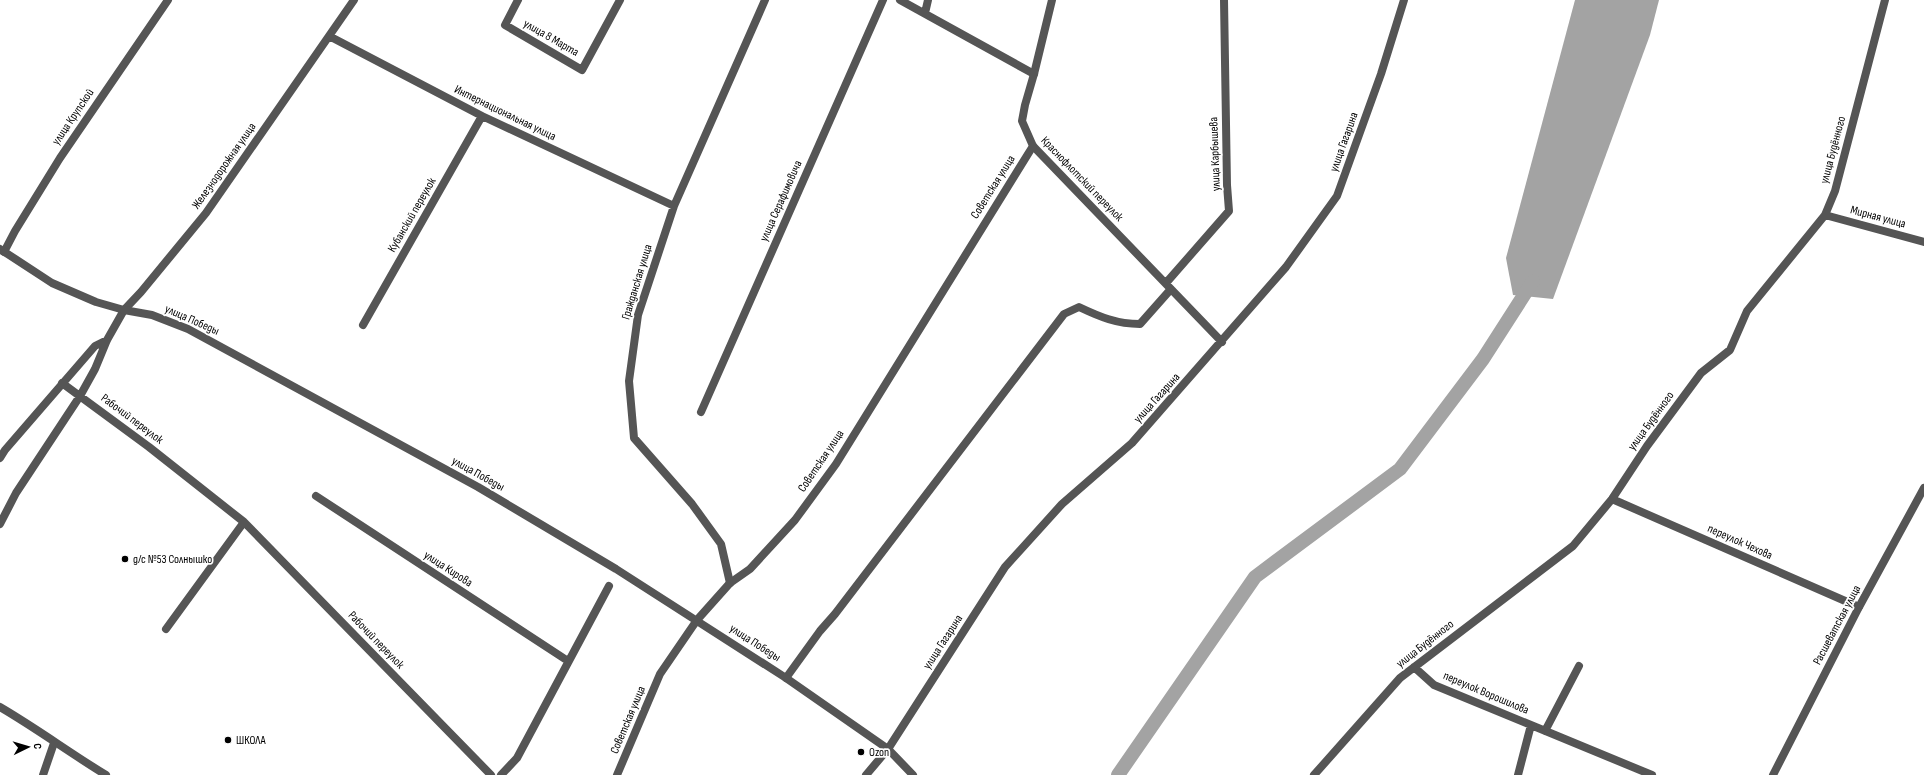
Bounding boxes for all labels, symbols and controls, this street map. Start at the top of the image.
street label: улица 8 Марта [521,16,582,60]
street label: Интернациональная улица [452,82,559,144]
street label: улица Крупской [49,86,97,148]
street label: улица Гагарина [1326,110,1362,174]
street label: улица Будённого [1817,115,1849,185]
street label: улица Карбышева [1206,116,1224,191]
street label: Железнодорожная улица [189,120,260,212]
street label: Краснофлотский переулок [1038,133,1127,225]
street label: Советская улица [968,152,1019,222]
street label: улица Серафимовича [756,158,806,244]
street label: Кубанский переулок [385,175,440,255]
street label: Мирная улица [1849,202,1908,232]
street label: Гражданская улица [618,242,656,321]
street label: улица Победы [162,301,222,339]
street label: улица Гагарина [1131,370,1184,426]
street label: улица Будённого [1625,389,1677,453]
street label: Рабочий переулок [98,391,167,448]
street label: Советская улица [795,427,848,495]
street label: улица Победы [449,453,507,495]
street label: переулок Чехова [1705,521,1775,563]
street label: улица Кирова [421,548,476,591]
place label: д/с №53 Солнышко [133,552,212,567]
marker: д/с №53 Солнышко [120,554,130,564]
street label: Расшеватская улица [1810,582,1864,667]
street label: Рабочий переулок [345,608,408,672]
street label: улица Гагарина [920,612,966,672]
street label: улица Будённого [1393,617,1457,671]
street label: улица Победы [727,621,784,665]
street label: переулок Ворошилова [1441,668,1531,718]
street label: Советская улица [607,684,649,756]
north arrow [8,727,48,767]
place label: ШКОЛА [236,733,266,748]
marker: ШКОЛА [223,735,233,745]
text: С [31,743,44,750]
place label: Ozon [869,745,889,760]
marker: Ozon [856,747,866,757]

